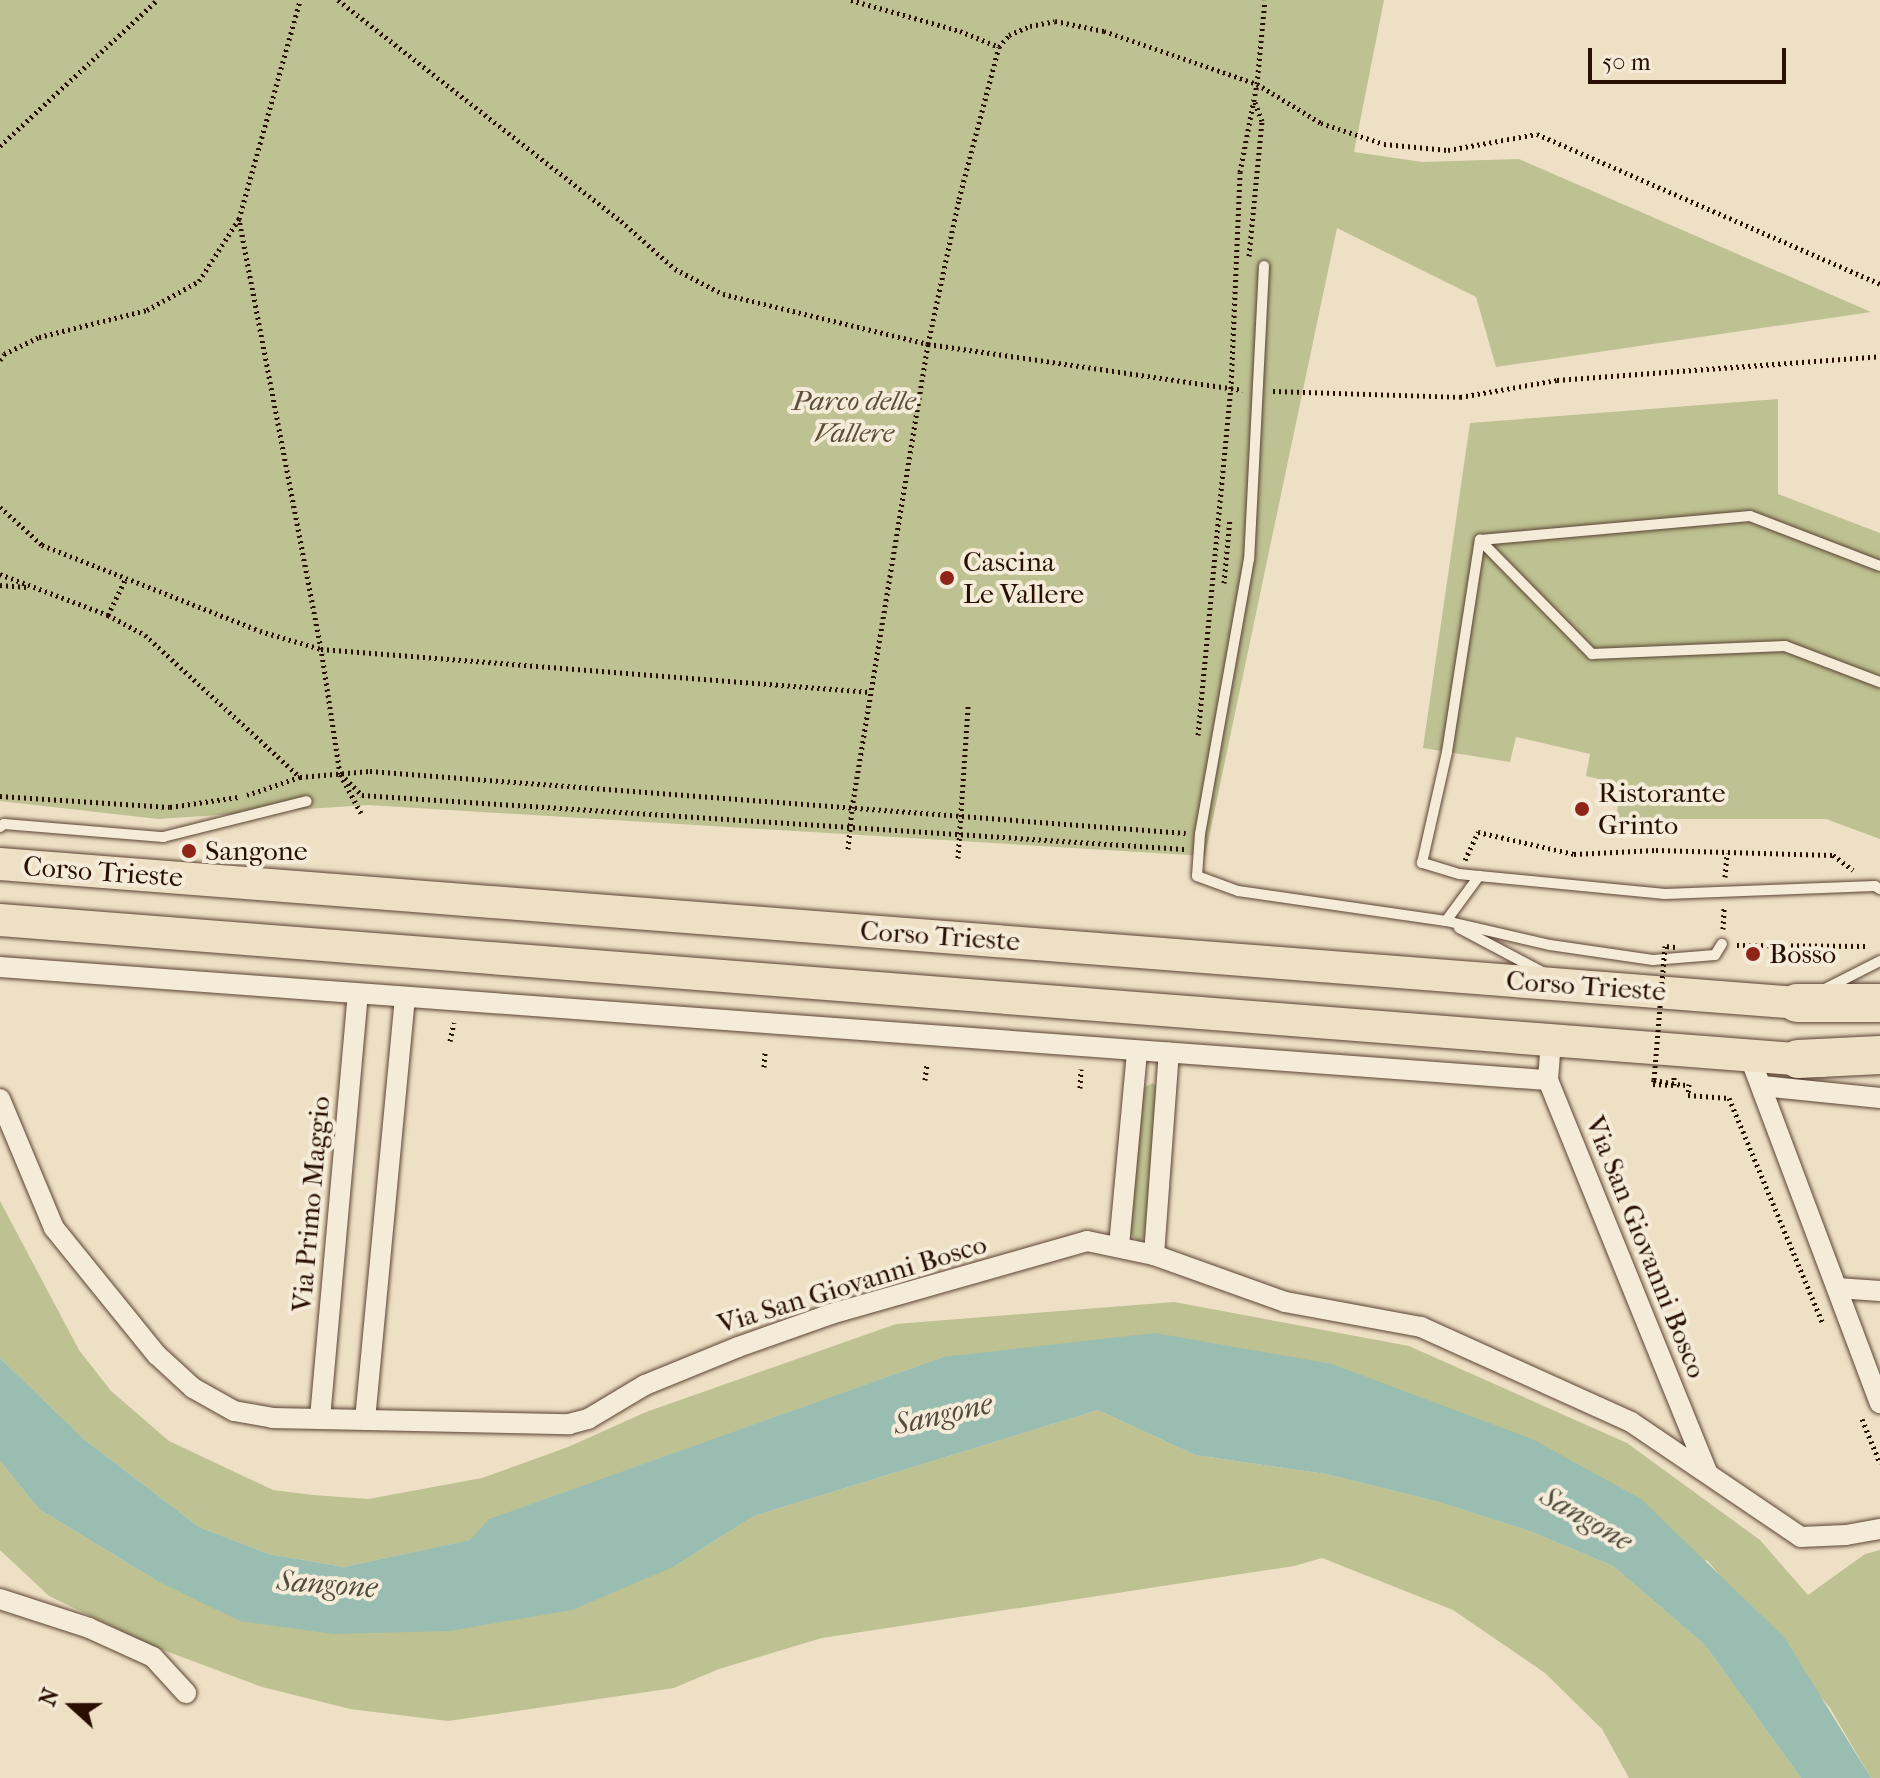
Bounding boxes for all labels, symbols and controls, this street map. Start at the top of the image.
scale bar [1592,32,1790,82]
text: 50 m [1602,48,1651,76]
park label: Parco delle Vallere [792,384,916,450]
place label: Cascina Le Vallere [963,545,1084,611]
marker: Cascina Le Vallere [938,569,956,587]
place label: Ristorante Grinto [1598,776,1726,842]
marker: Ristorante Grinto [1573,800,1591,818]
place label: Sangone [205,834,308,868]
marker: Sangone [180,842,198,860]
street label: Corso Trieste [22,850,184,894]
street label: Corso Trieste [859,914,1021,958]
place label: Bosso [1769,937,1836,971]
marker: Bosso [1744,945,1762,963]
street label: Corso Trieste [1505,964,1667,1008]
street label: Via Primo Maggio [285,1095,337,1313]
street label: Via San Giovanni Bosco [1578,1111,1714,1383]
street label: Via San Giovanni Bosco [713,1227,991,1341]
water label: Sangone [890,1386,996,1444]
water label: Sangone [1534,1478,1638,1560]
water label: Sangone [276,1564,378,1606]
north arrow [32,1666,112,1746]
text: N [34,1685,65,1710]

